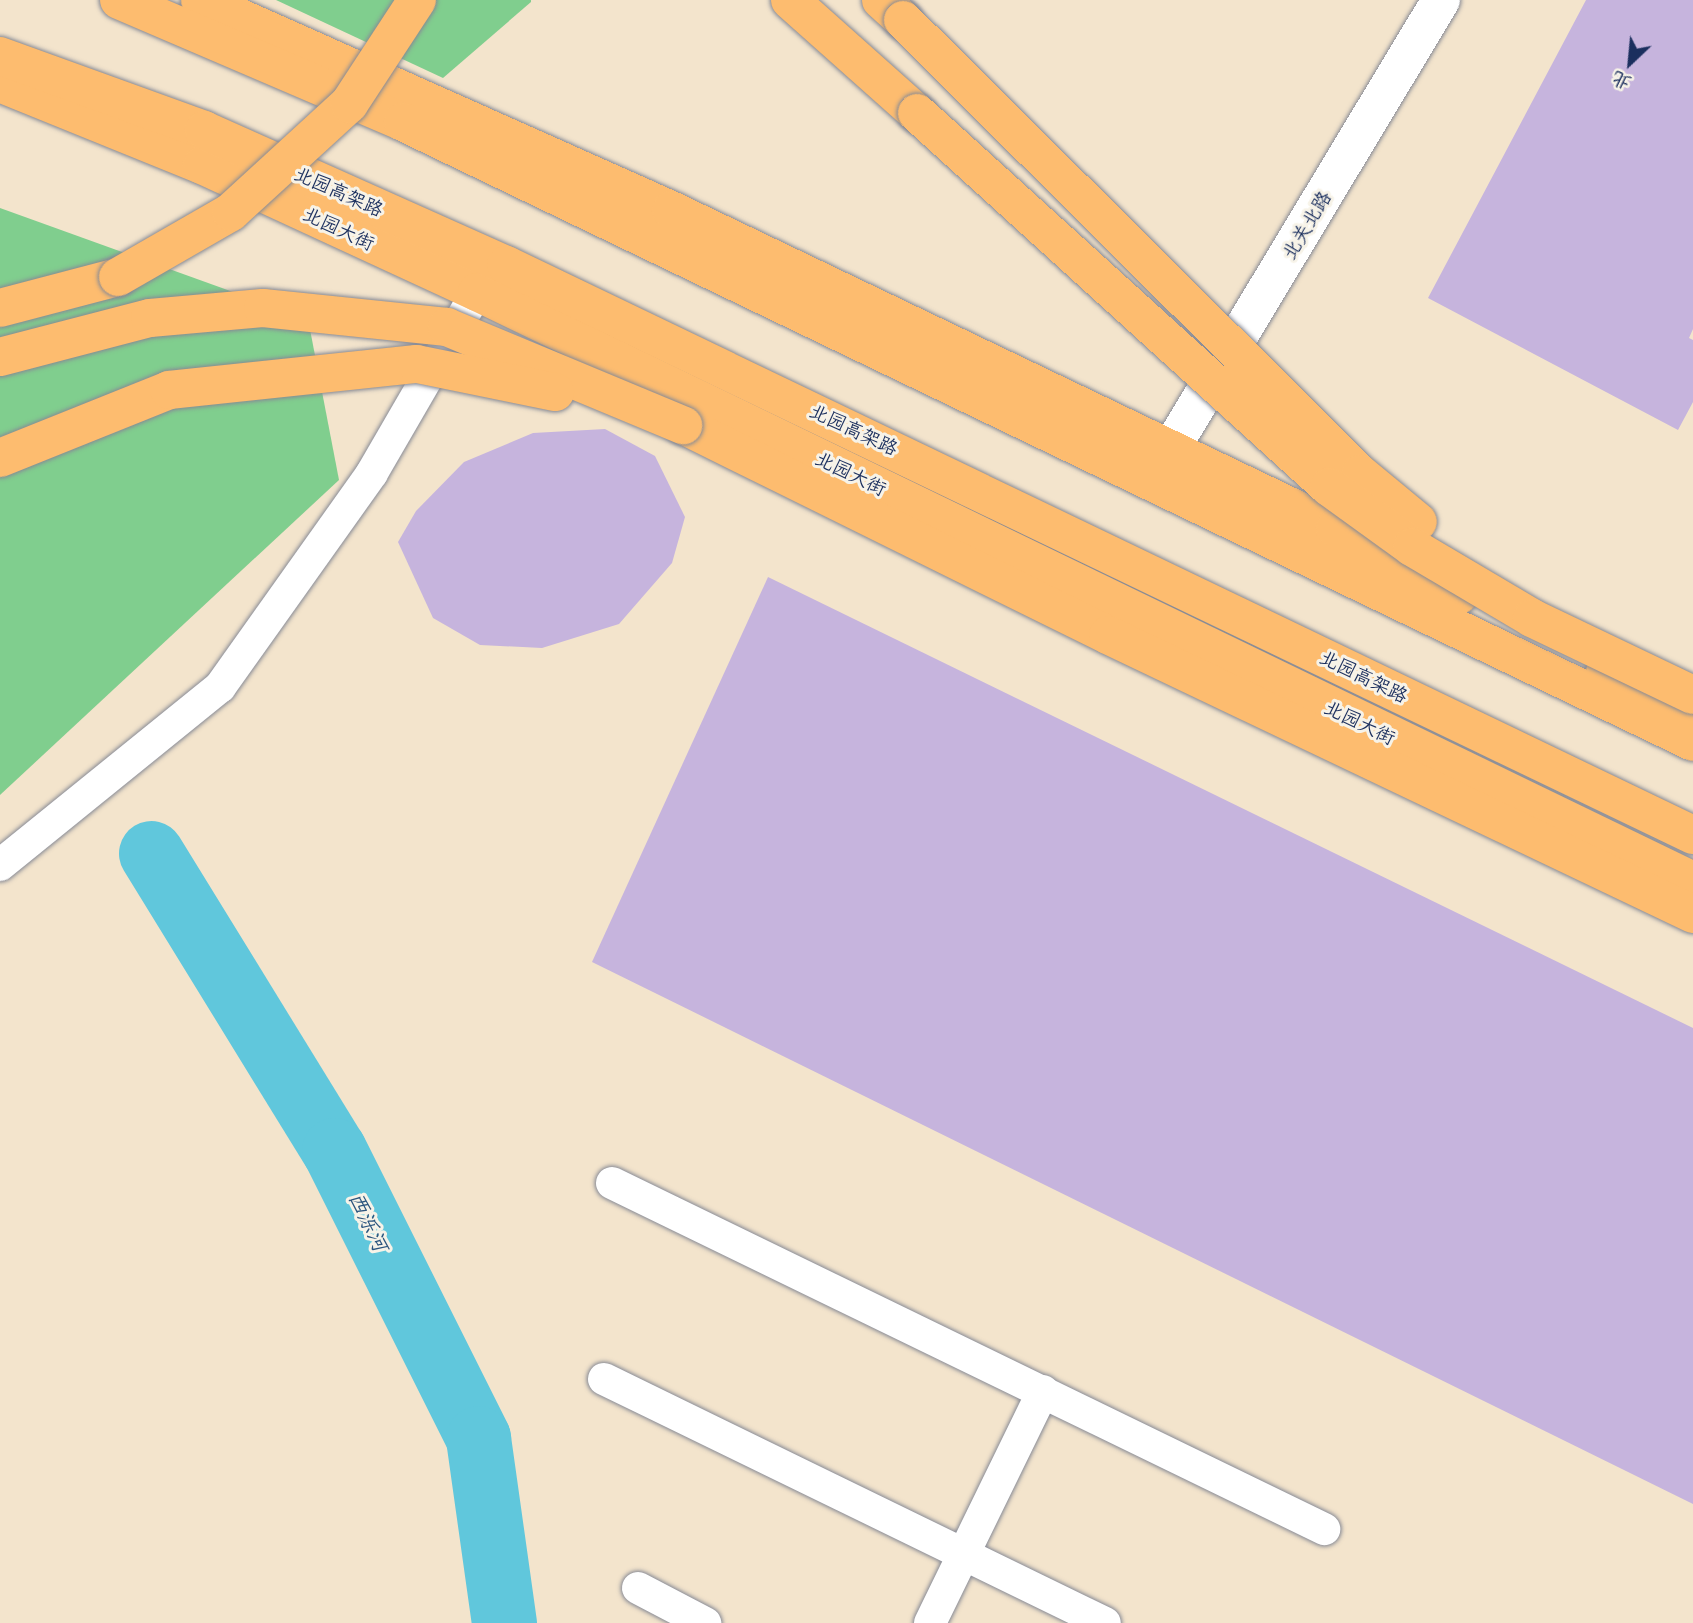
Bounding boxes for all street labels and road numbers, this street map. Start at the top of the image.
street label: 北园高架路 [291,161,387,221]
street label: 北关北路 [1277,187,1335,263]
street label: 北园大街 [300,202,378,254]
street label: 北园高架路 [806,399,902,459]
street label: 北园大街 [812,446,890,500]
street label: 北园高架路 [1316,645,1412,707]
street label: 北园大街 [1321,695,1399,749]

